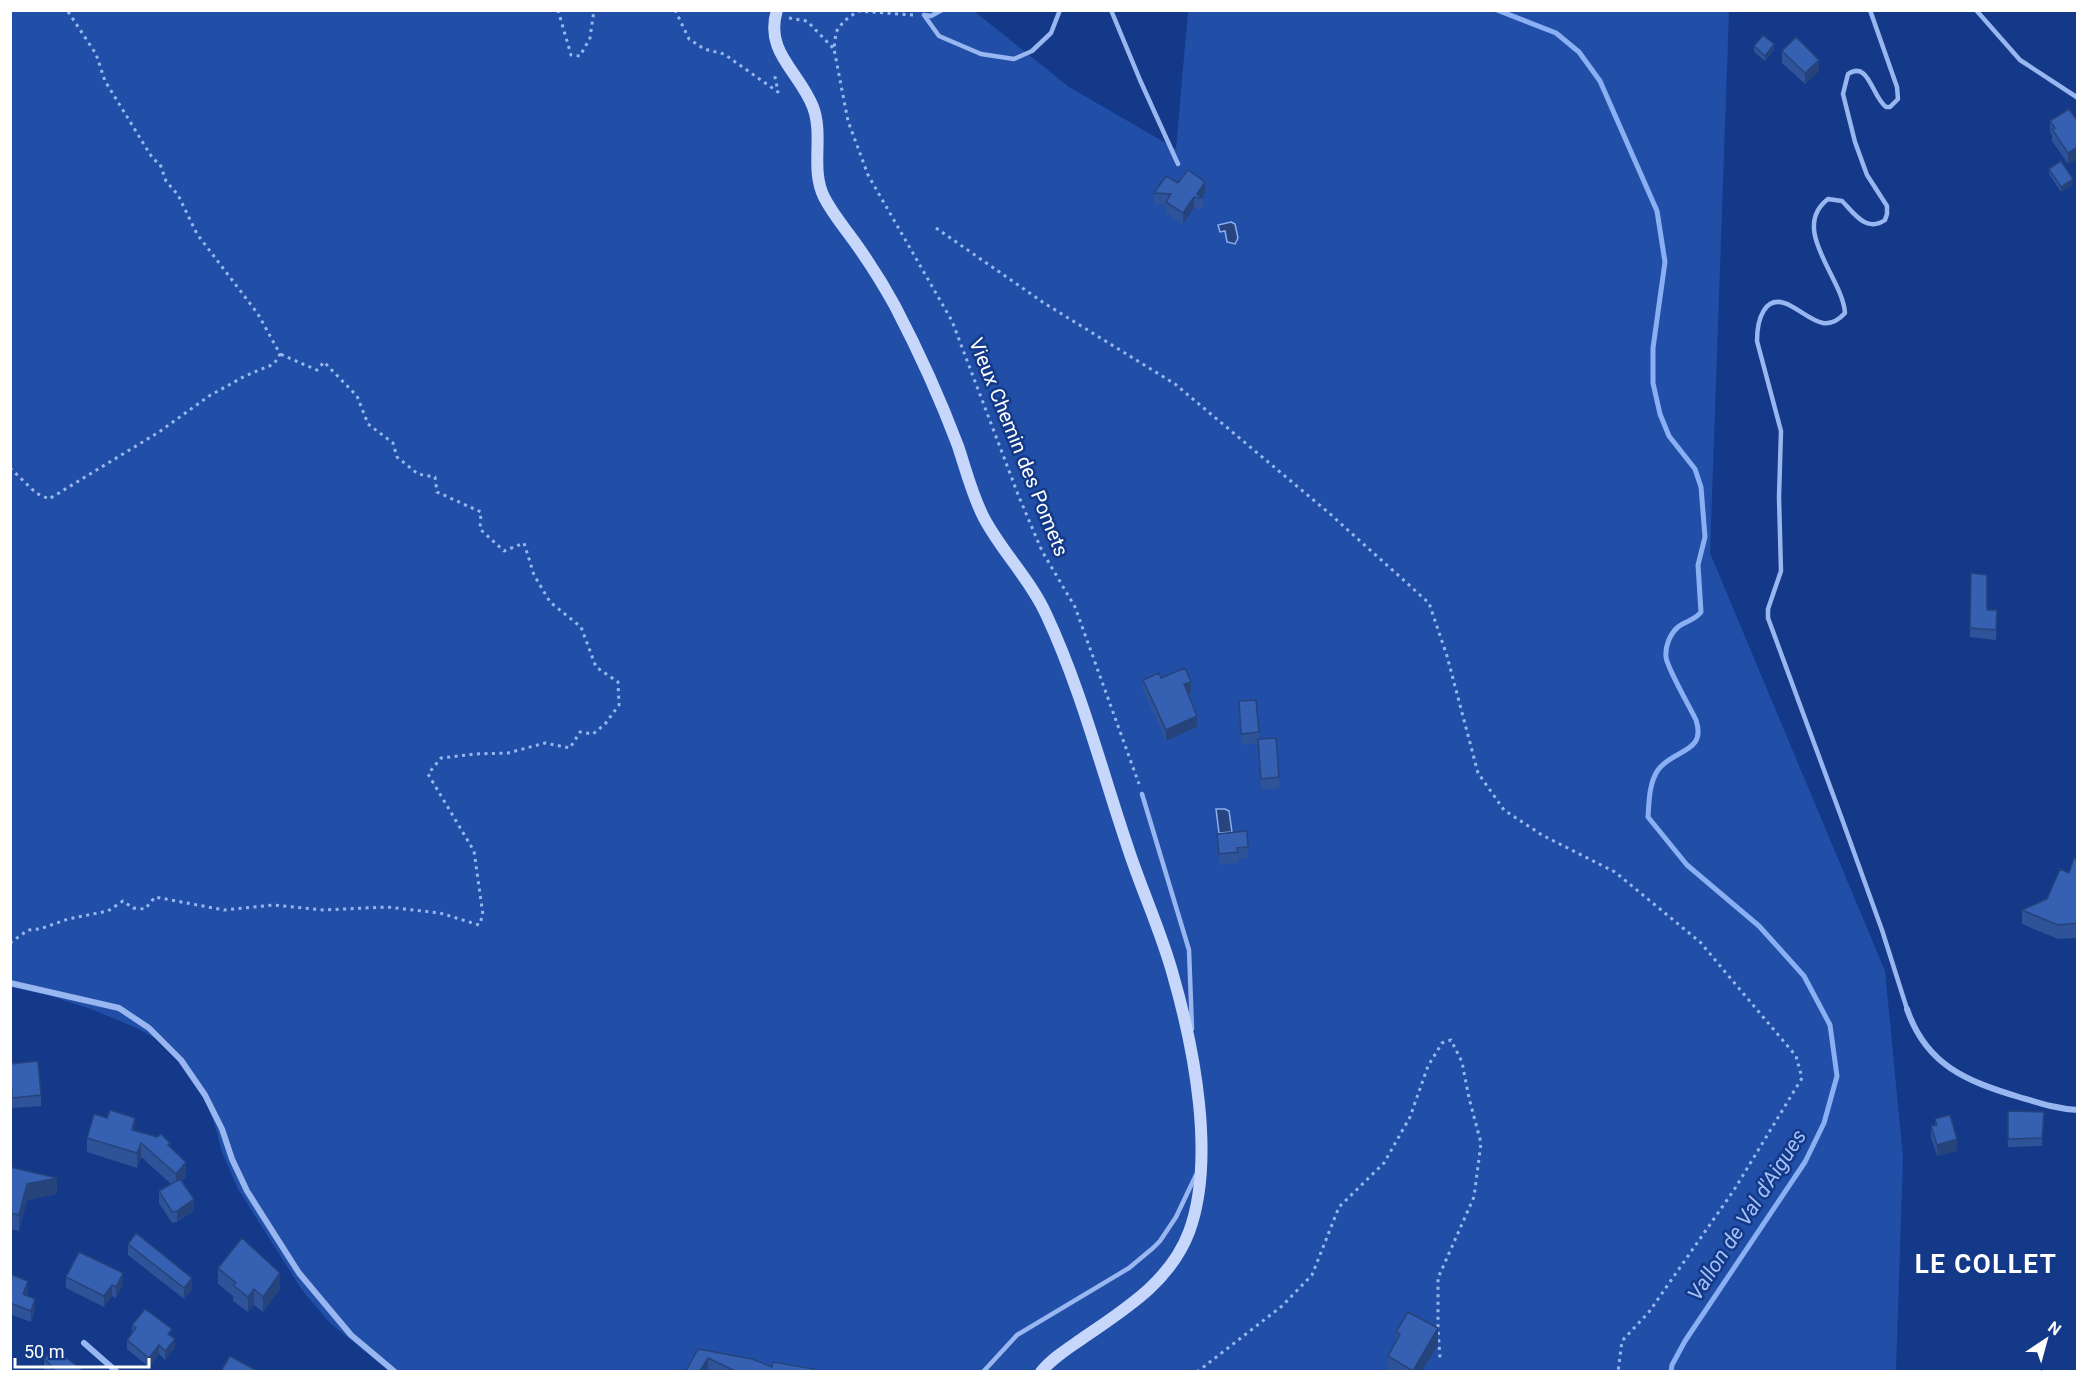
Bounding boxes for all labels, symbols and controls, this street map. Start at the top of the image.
street label: Vieux Chemin des Pomets [964,334,1074,560]
water label: Vallon de Val d'Aigues [1683,1125,1811,1305]
district label: LE COLLET [1915,1249,2057,1279]
north arrow [2016,1310,2076,1370]
text: N [2044,1317,2065,1339]
scale bar [15,1331,148,1369]
text: 50 m [24,1341,64,1362]

